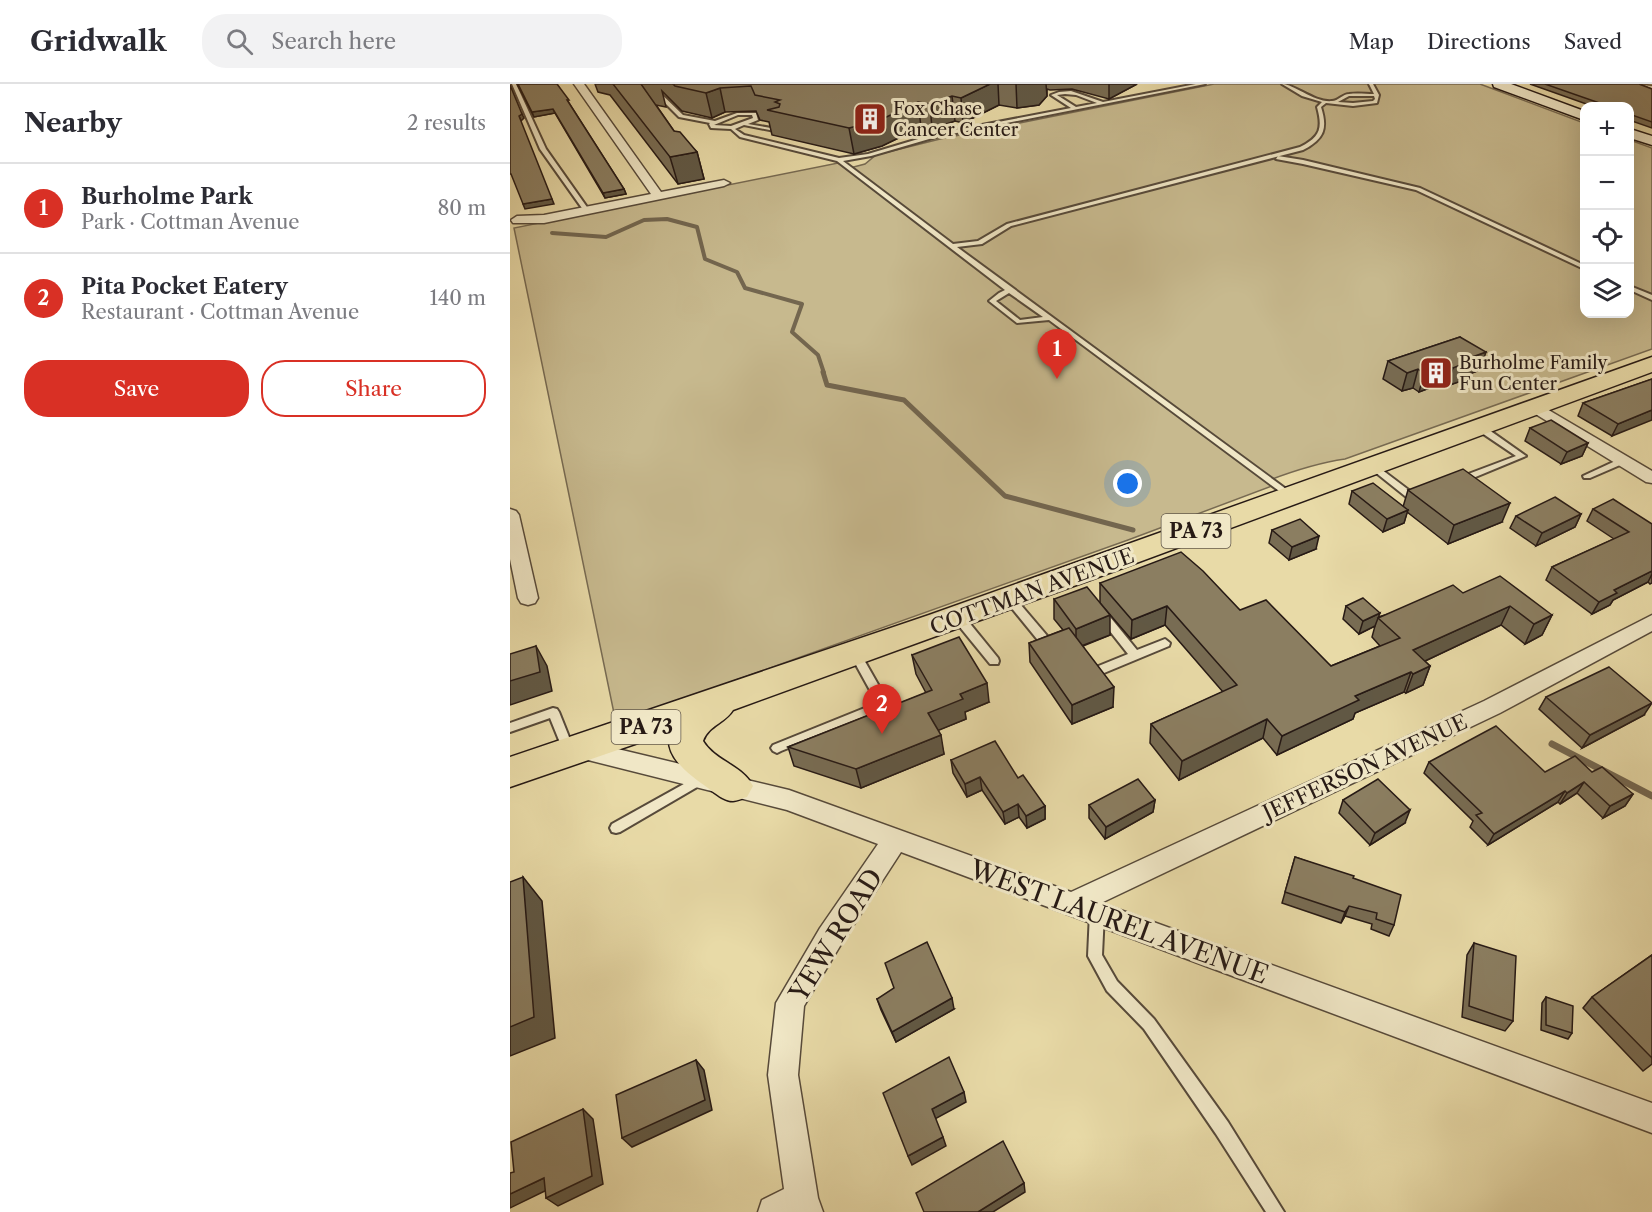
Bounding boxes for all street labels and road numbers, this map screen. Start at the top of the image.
road number: PA 73 [1162,514,1230,548]
street label: COTTMAN AVENUE [926,542,1138,640]
street label: JEFFERSON AVENUE [1256,709,1471,827]
road number: PA 73 [612,710,680,744]
street label: WEST LAUREL AVENUE [964,853,1273,991]
street label: YEW ROAD [782,863,889,1008]

